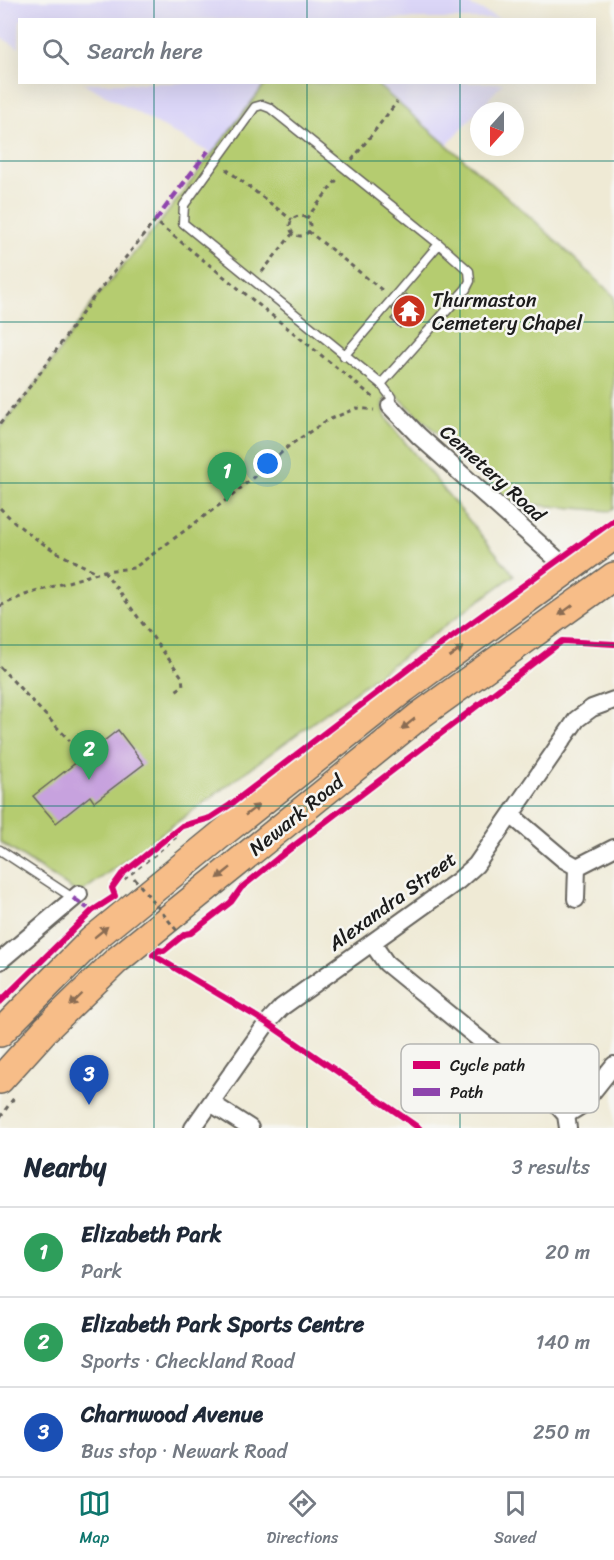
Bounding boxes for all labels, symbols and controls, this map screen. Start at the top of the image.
search box [18,18,596,84]
text: Search here [87,32,203,71]
icon: search [39,35,72,68]
north arrow [470,102,524,156]
place label: Thurmaston Cemetery Chapel [432,283,583,341]
temple icon: Thurmaston Cemetery Chapel [391,293,427,329]
street label: Cemetery Road [431,416,555,532]
your location [253,449,282,478]
pin: 1 [208,452,246,502]
one-way arrow [559,604,574,616]
one-way arrow [448,646,464,658]
one-way arrow [400,718,416,731]
pin: 2 [70,730,109,780]
street label: Newark Road [241,765,353,865]
one-way arrow [244,803,260,816]
street label: Alexandra Street [320,842,464,961]
one-way arrow [216,867,232,880]
one-way arrow [93,927,108,939]
one-way arrow [68,993,83,1007]
legend [401,1044,599,1113]
text: Cycle path [450,1051,525,1080]
pin: 3 [70,1056,109,1105]
text: Path [450,1078,483,1107]
text: Nearby [24,1144,106,1190]
text: 3 results [512,1150,590,1185]
text: Elizabeth Park [81,1215,221,1254]
text: 1 [39,1235,48,1270]
text: 20 m [545,1235,590,1270]
text: Park [81,1254,122,1289]
text: Elizabeth Park Sports Centre [81,1305,364,1344]
text: 2 [38,1325,49,1360]
text: 140 m [536,1325,590,1360]
text: Sports · Checkland Road [81,1344,294,1379]
text: Charnwood Avenue [81,1395,263,1434]
text: 3 [38,1415,49,1450]
text: 250 m [533,1415,590,1450]
text: Bus stop · Newark Road [81,1434,287,1469]
tab: Map [78,1487,111,1552]
tab: Directions [267,1487,338,1552]
tab: Saved [494,1487,536,1552]

